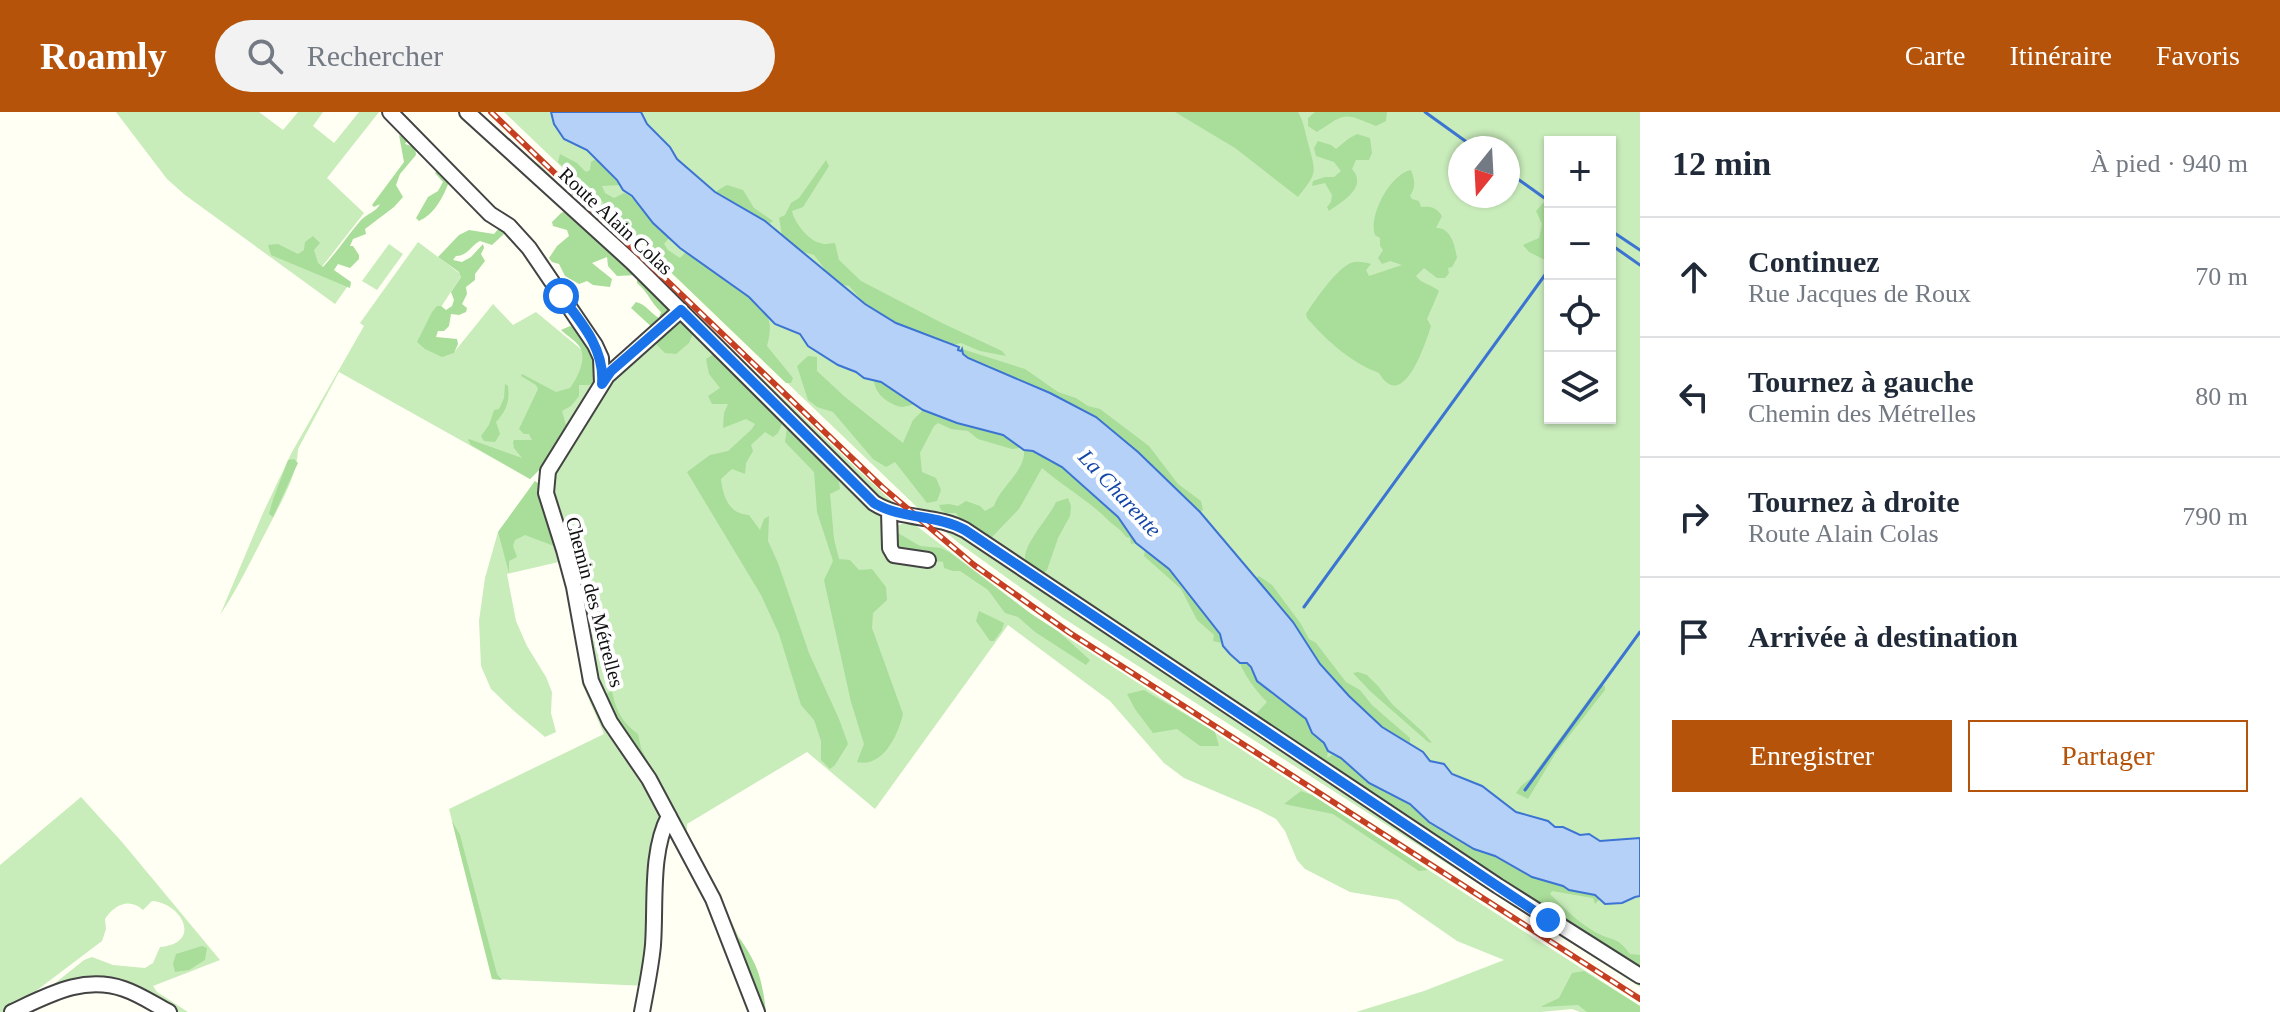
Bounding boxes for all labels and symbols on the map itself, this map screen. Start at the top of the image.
north arrow [1448,136,1520,208]
street label: Route Alain Colas [555,163,677,279]
route start [543,278,579,314]
water label: La Charente [1073,444,1167,542]
street label: Chemin des Métrelles [562,514,628,690]
route end [1530,902,1566,938]

